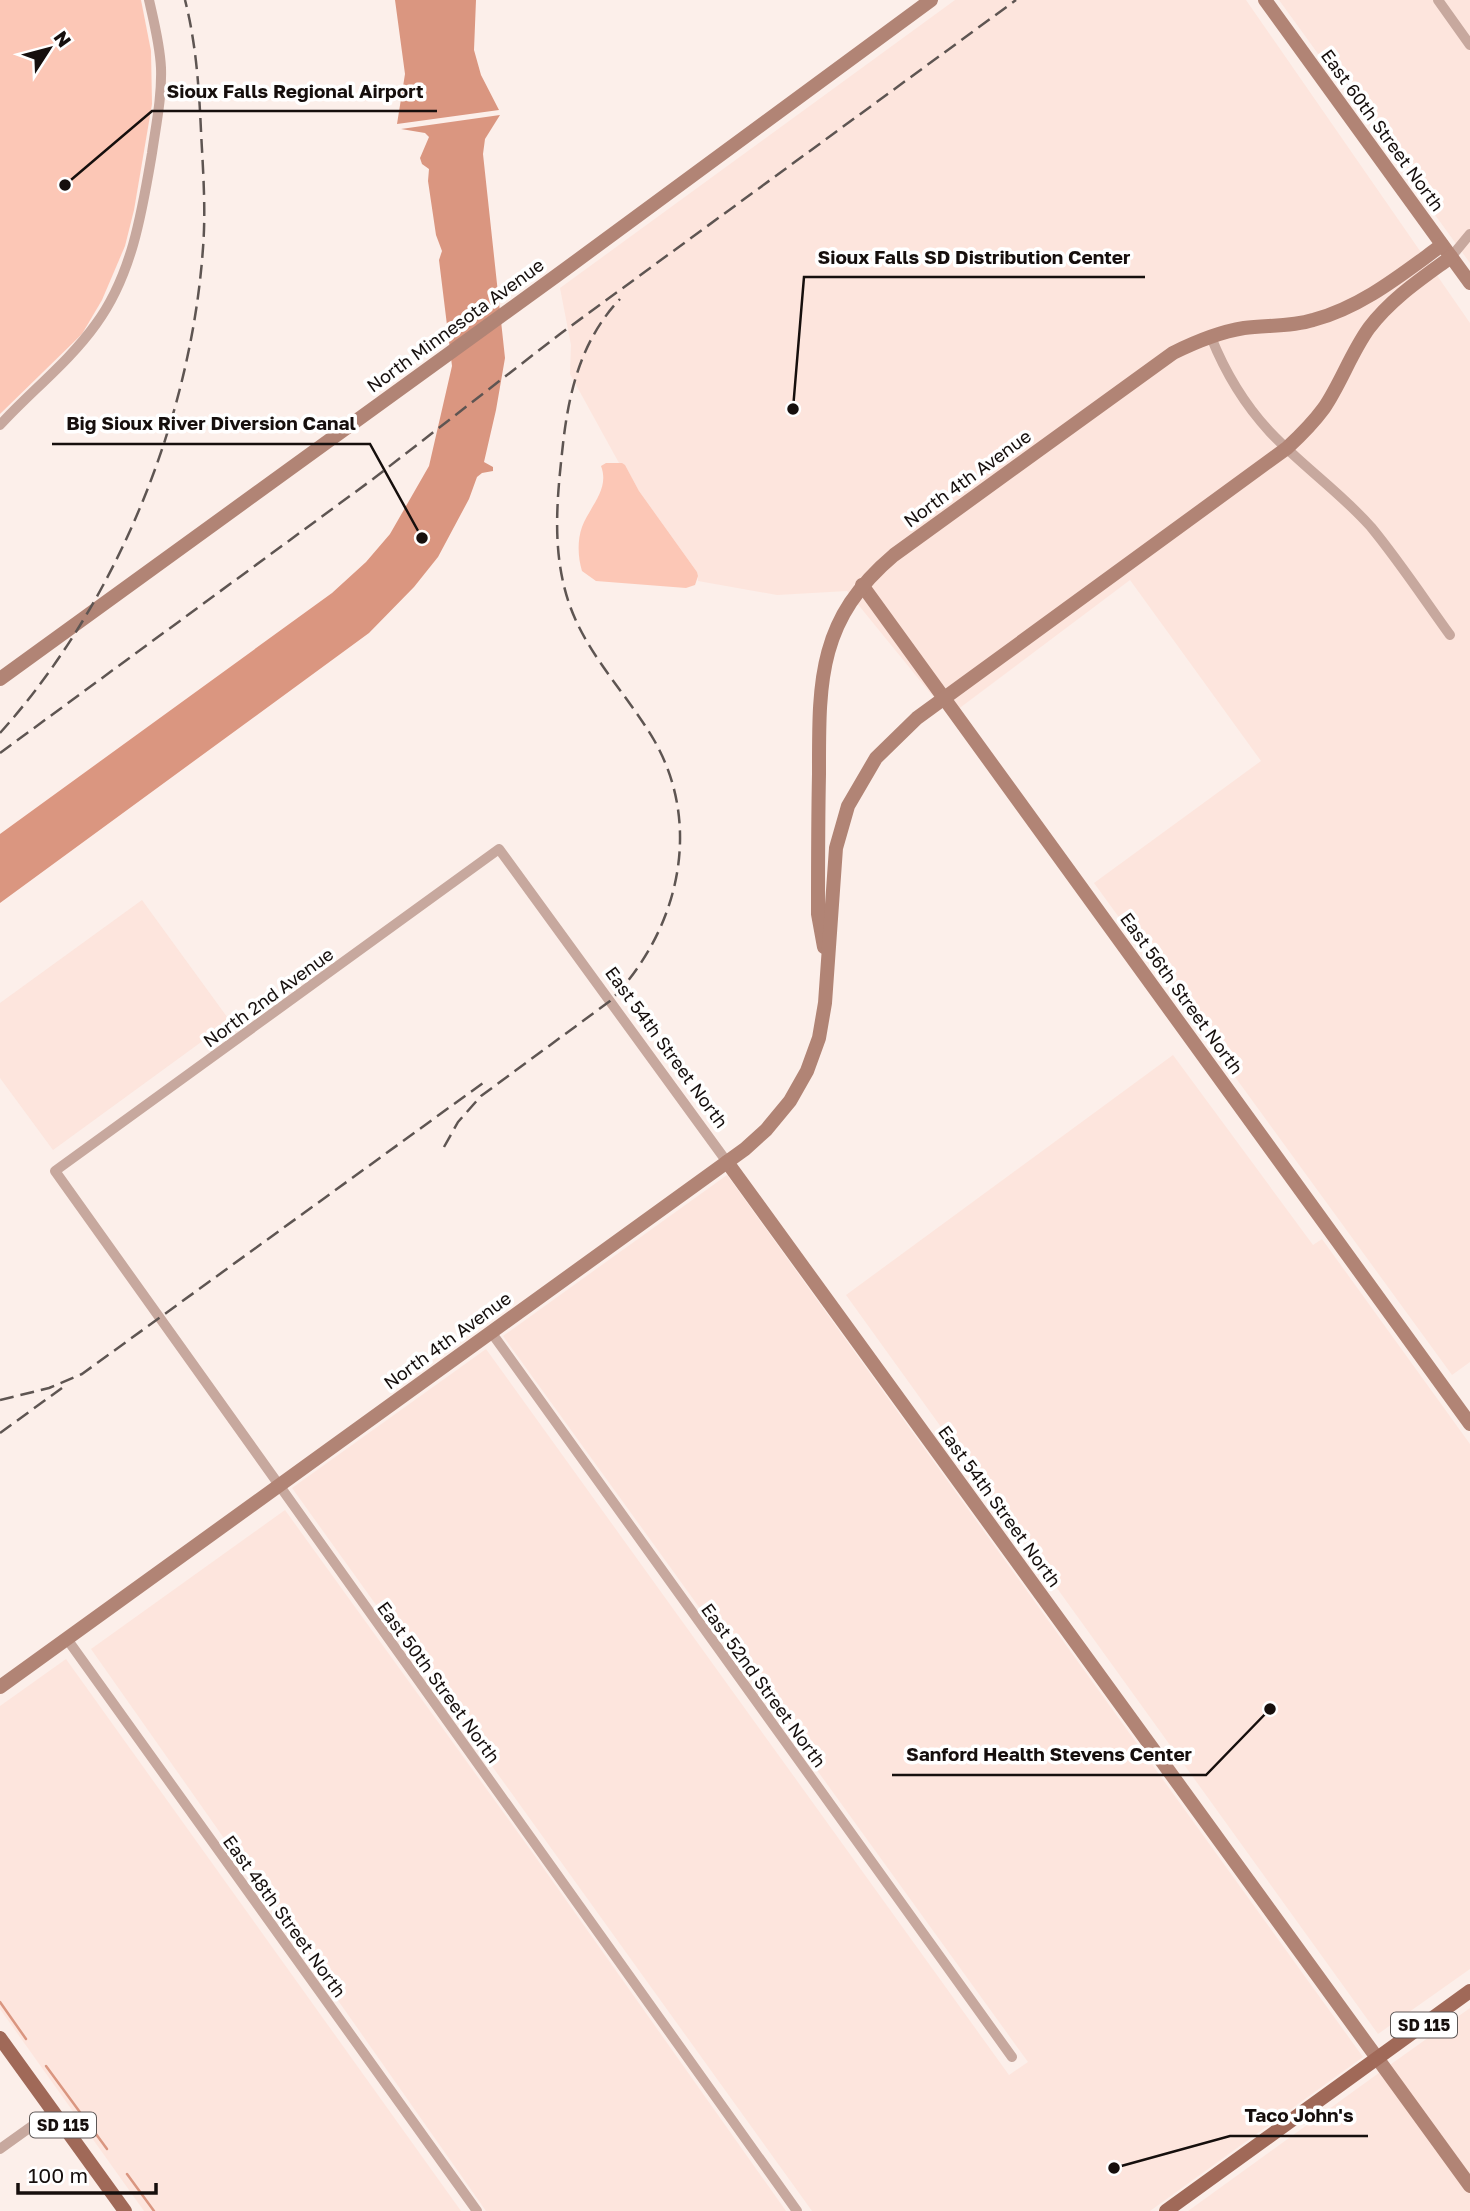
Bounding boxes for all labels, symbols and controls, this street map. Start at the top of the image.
north arrow [14,14,84,84]
text: N [50,26,77,51]
street label: East 60th Street North [1317,45,1449,215]
callout: Sioux Falls Regional Airport [152,71,437,111]
text: Sioux Falls Regional Airport [166,79,424,102]
callout: Sioux Falls SD Distribution Center [804,237,1145,277]
text: Sioux Falls SD Distribution Center [818,245,1131,268]
street label: North Minnesota Avenue [362,253,548,397]
callout: Big Sioux River Diversion Canal [52,404,370,444]
text: Big Sioux River Diversion Canal [66,411,356,434]
street label: North 4th Avenue [899,424,1035,532]
street label: East 56th Street North [1116,908,1248,1078]
street label: North 2nd Avenue [199,942,337,1052]
street label: East 54th Street North [601,962,733,1132]
street label: North 4th Avenue [379,1286,515,1394]
street label: East 54th Street North [934,1421,1066,1591]
street label: East 50th Street North [373,1597,505,1767]
street label: East 52nd Street North [697,1599,831,1771]
callout: Sanford Health Stevens Center [892,1735,1206,1775]
text: Sanford Health Stevens Center [906,1742,1193,1765]
street label: East 48th Street North [219,1831,351,2001]
road number: SD 115 [1391,2012,1457,2038]
callout: Taco John's [1230,2096,1368,2136]
text: Taco John's [1244,2103,1354,2126]
road number: SD 115 [30,2112,96,2138]
scale bar [18,2152,156,2196]
text: 100 m [28,2162,88,2188]

